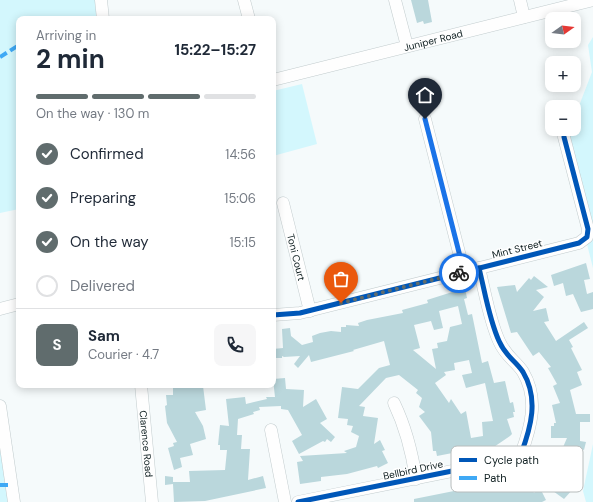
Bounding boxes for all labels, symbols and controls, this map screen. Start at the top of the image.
north arrow [545,12,581,48]
map controls [545,12,581,136]
street label: Juniper Road [402,26,464,54]
text: Arriving in [36,27,96,44]
text: 15:22–15:27 [174,40,256,60]
text: 2 min [36,42,105,76]
button: + [545,56,581,92]
pin [408,78,442,119]
icon: home [414,84,436,106]
button: − [545,100,581,136]
text: On the way · 130 m [36,105,149,122]
icon: check [36,143,58,165]
text: Confirmed [70,144,144,164]
text: 14:56 [225,146,256,163]
icon: check [36,187,58,209]
text: Preparing [70,188,136,208]
text: 15:06 [224,190,256,207]
icon: check [36,231,58,253]
text: On the way [70,232,149,252]
street label: Toni Court [284,232,309,282]
text: 15:15 [229,234,256,251]
street label: Mint Street [490,236,544,262]
courier [439,253,479,293]
pin [324,262,358,303]
icon: bike [448,262,470,284]
icon: bag [330,268,352,290]
text: Delivered [70,276,135,296]
button: phone [214,324,256,366]
text: Sam [88,326,120,346]
text: S [52,335,62,355]
text: Courier · 4.7 [88,346,159,363]
street label: Clarence Road [137,410,156,478]
legend [451,446,583,492]
text: Cycle path [484,453,539,467]
street label: Bellbird Drive [382,457,444,483]
text: Path [484,471,507,485]

